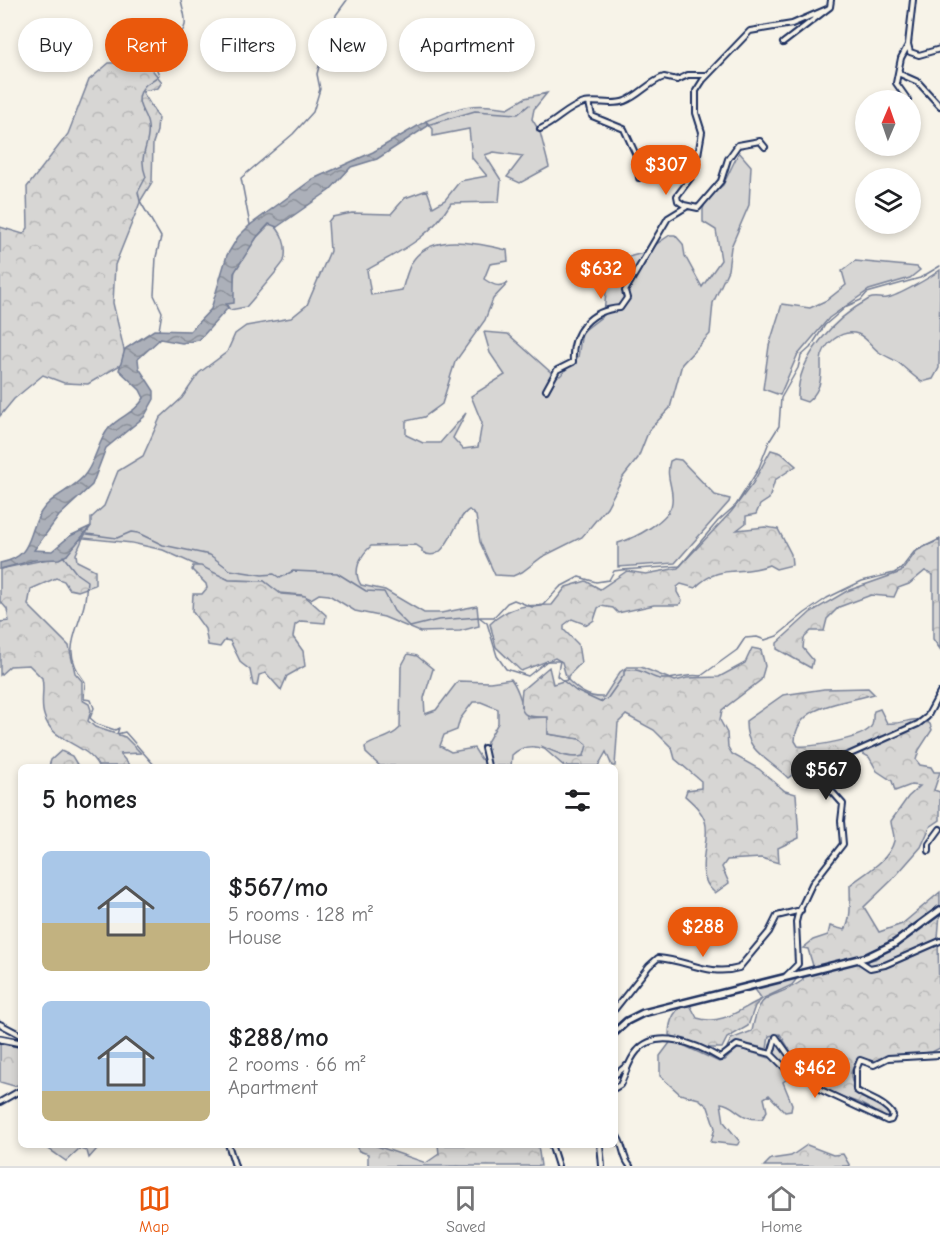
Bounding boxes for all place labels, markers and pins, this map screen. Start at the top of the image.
pin: $307 [630,145,702,196]
pin: $632 [565,249,637,300]
pin: $567 [790,750,862,801]
pin: $288 [667,907,739,958]
pin: $462 [779,1048,851,1099]

